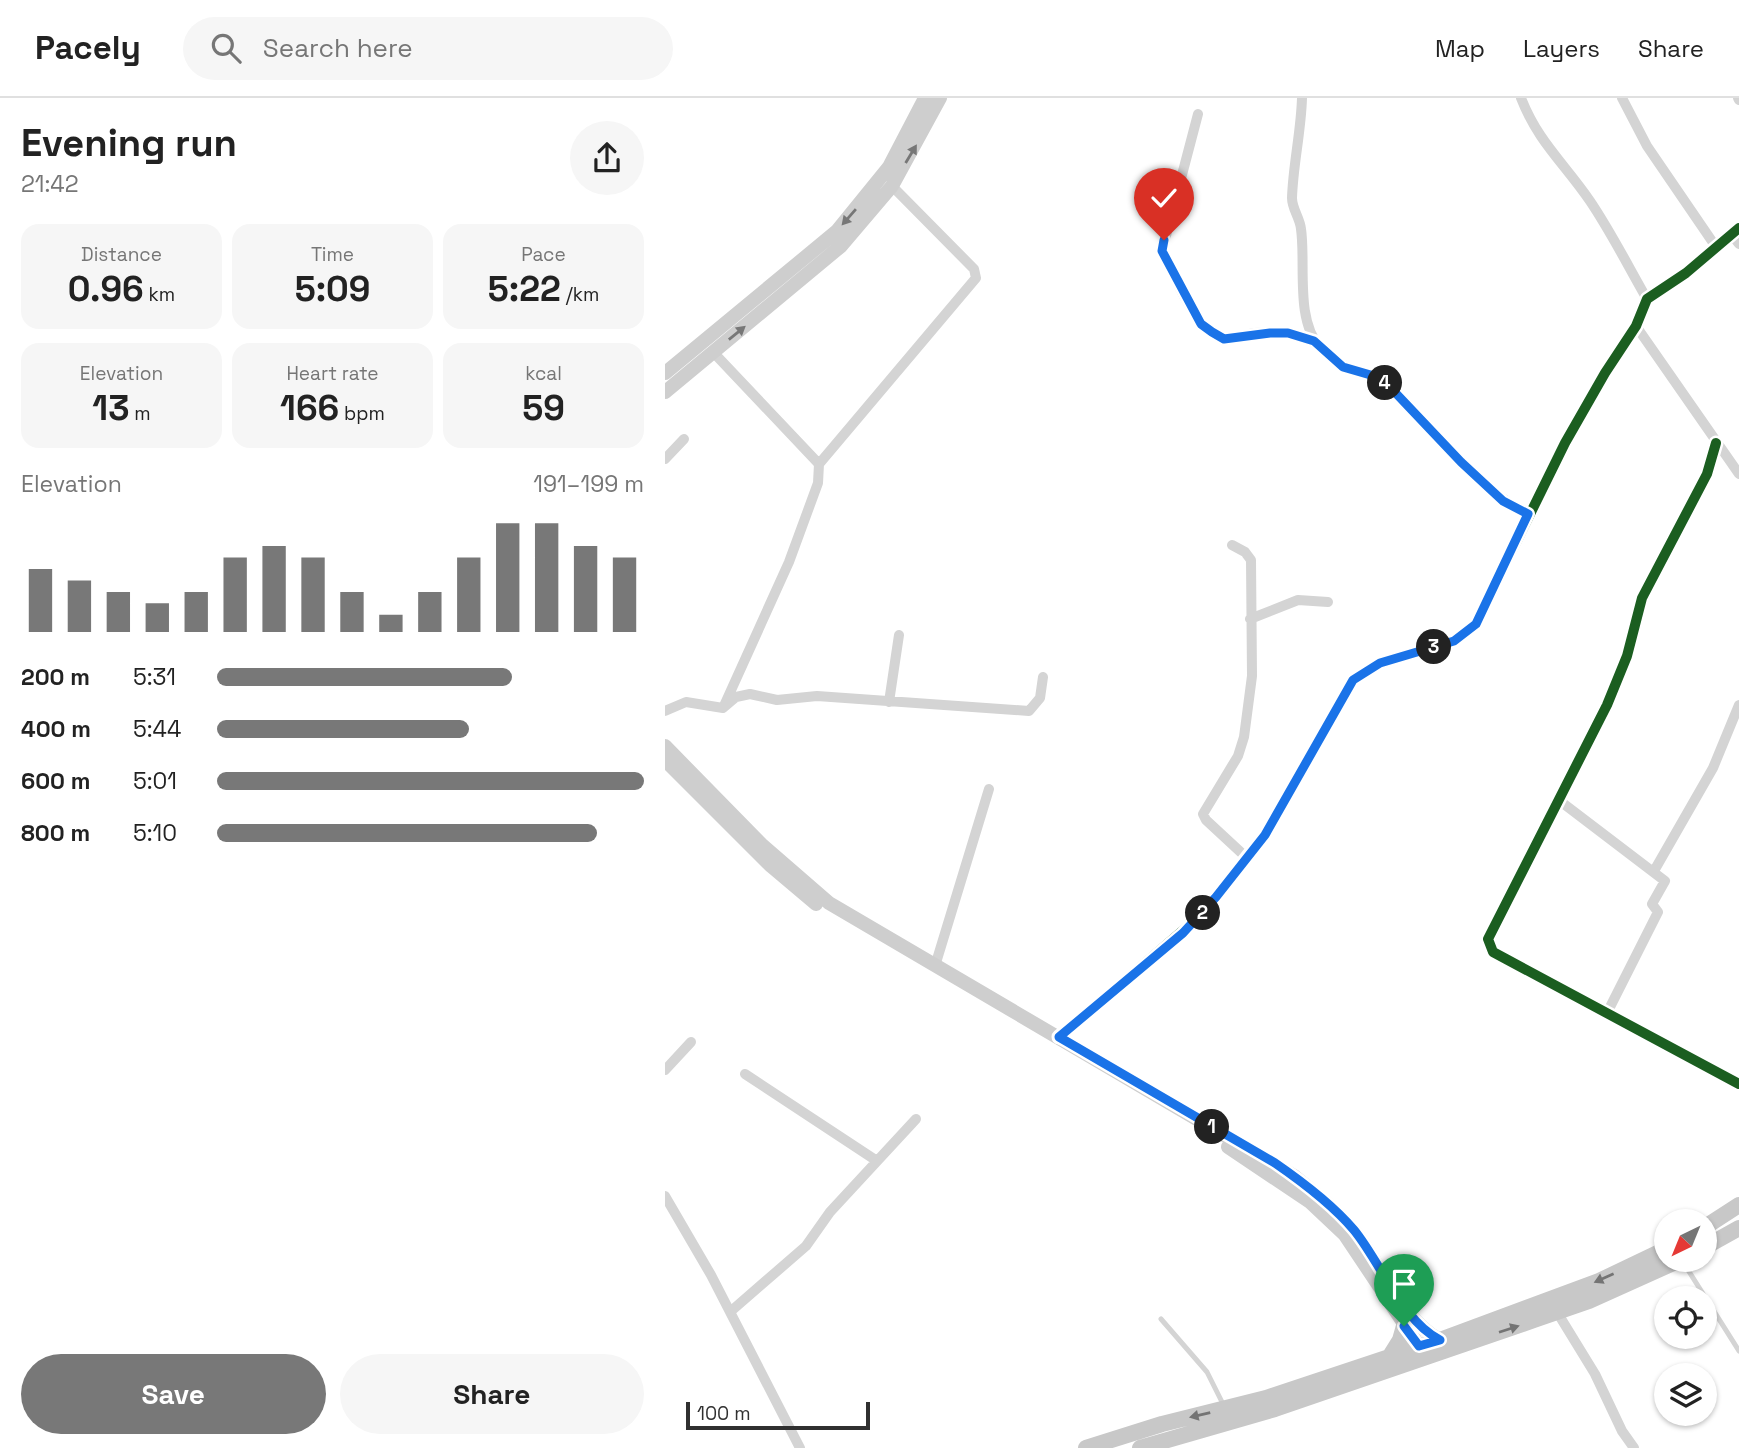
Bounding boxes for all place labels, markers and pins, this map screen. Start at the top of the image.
pin [1134,168,1194,240]
pin: 4 [1367,366,1403,400]
pin: 3 [1417,630,1451,664]
pin: 2 [1185,896,1221,930]
pin: 1 [1195,1110,1229,1144]
pin [1374,1254,1434,1326]

